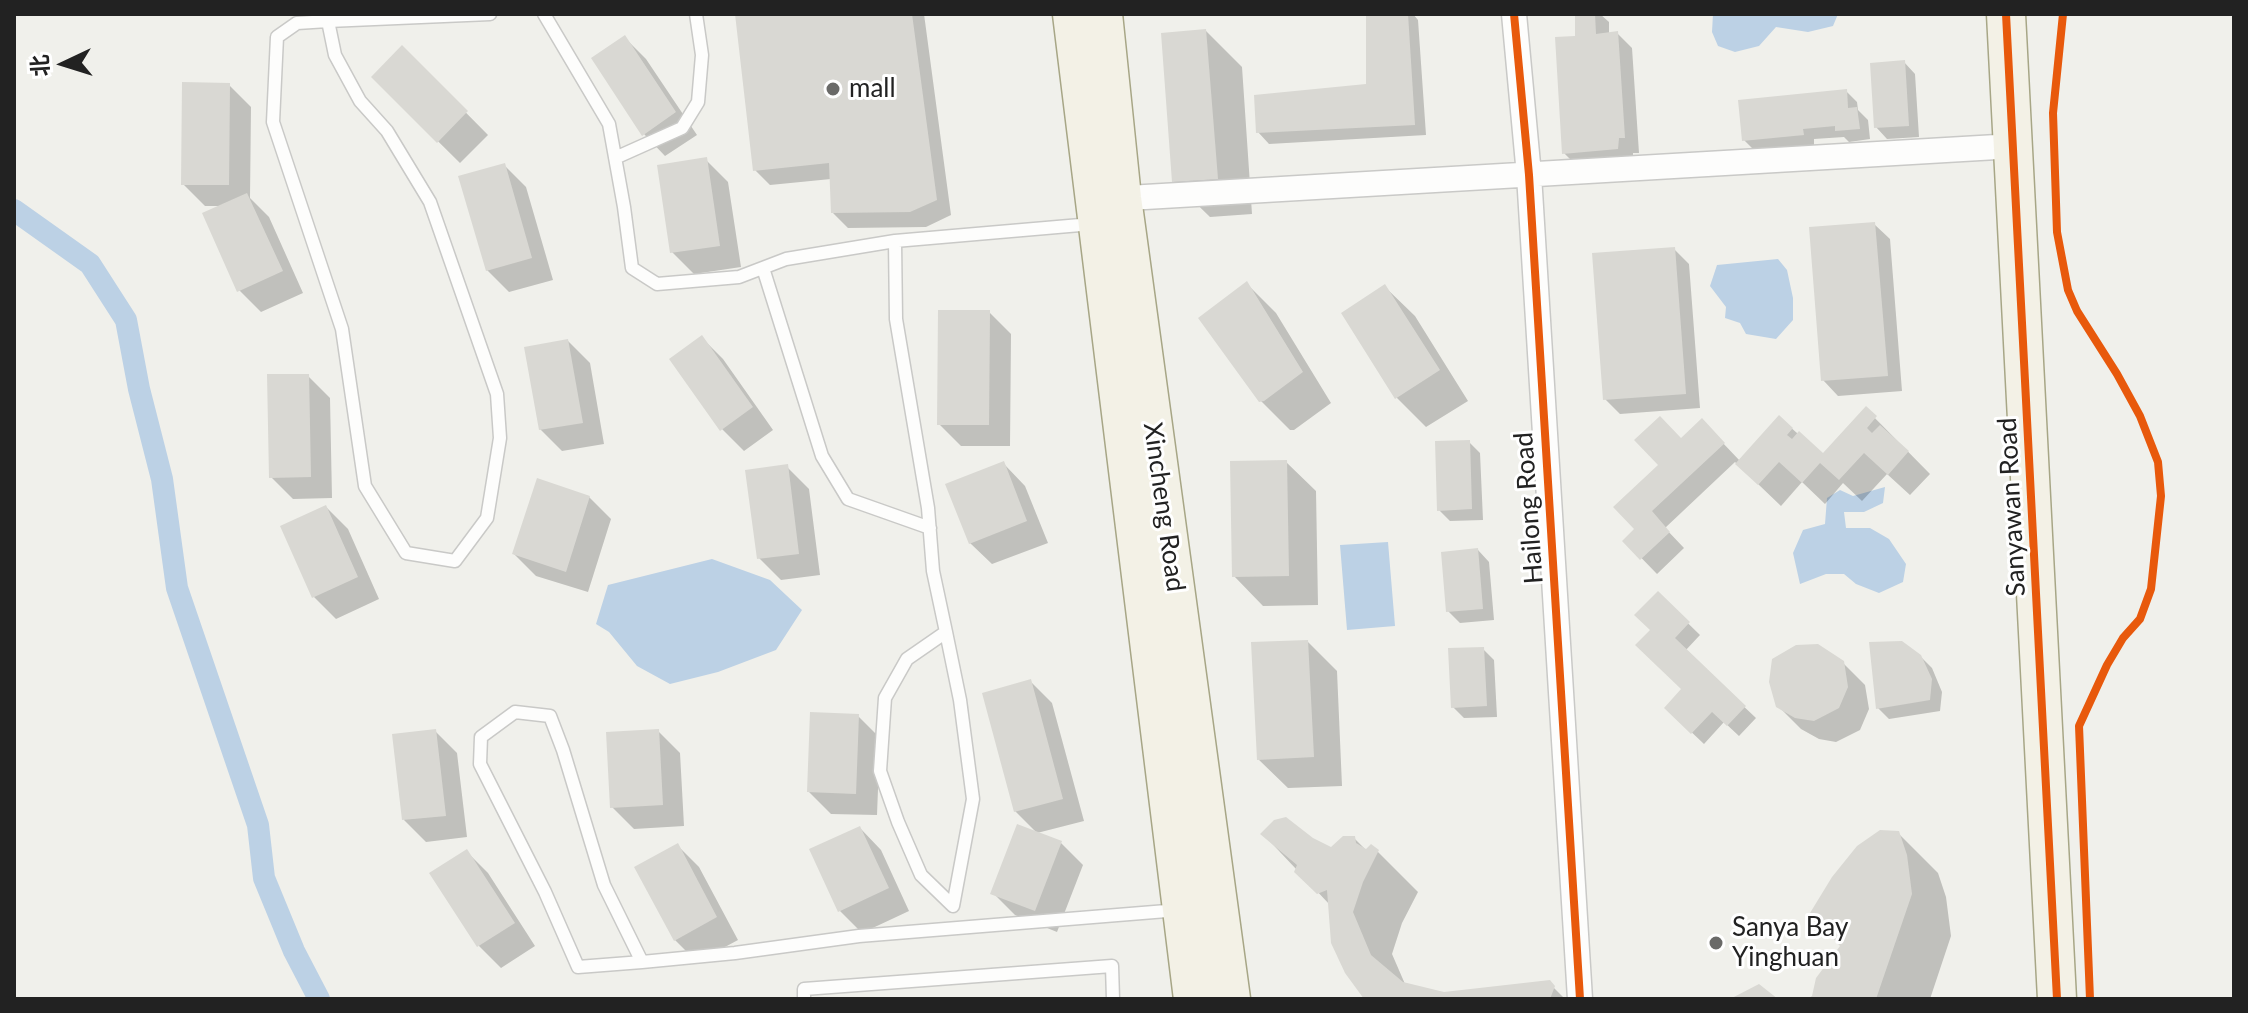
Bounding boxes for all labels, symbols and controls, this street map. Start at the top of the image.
north arrow [24,24,104,104]
text: 北 [25,54,54,78]
place label: mall [849,73,896,105]
marker: mall [824,80,842,98]
street label: Sanyawan Road [1992,417,2032,597]
street label: Xincheng Road [1137,420,1191,594]
street label: Hailong Road [1508,431,1550,585]
place label: Sanya Bay Yinghuan [1732,912,1848,974]
marker: Sanya Bay Yinghuan [1707,934,1725,952]

